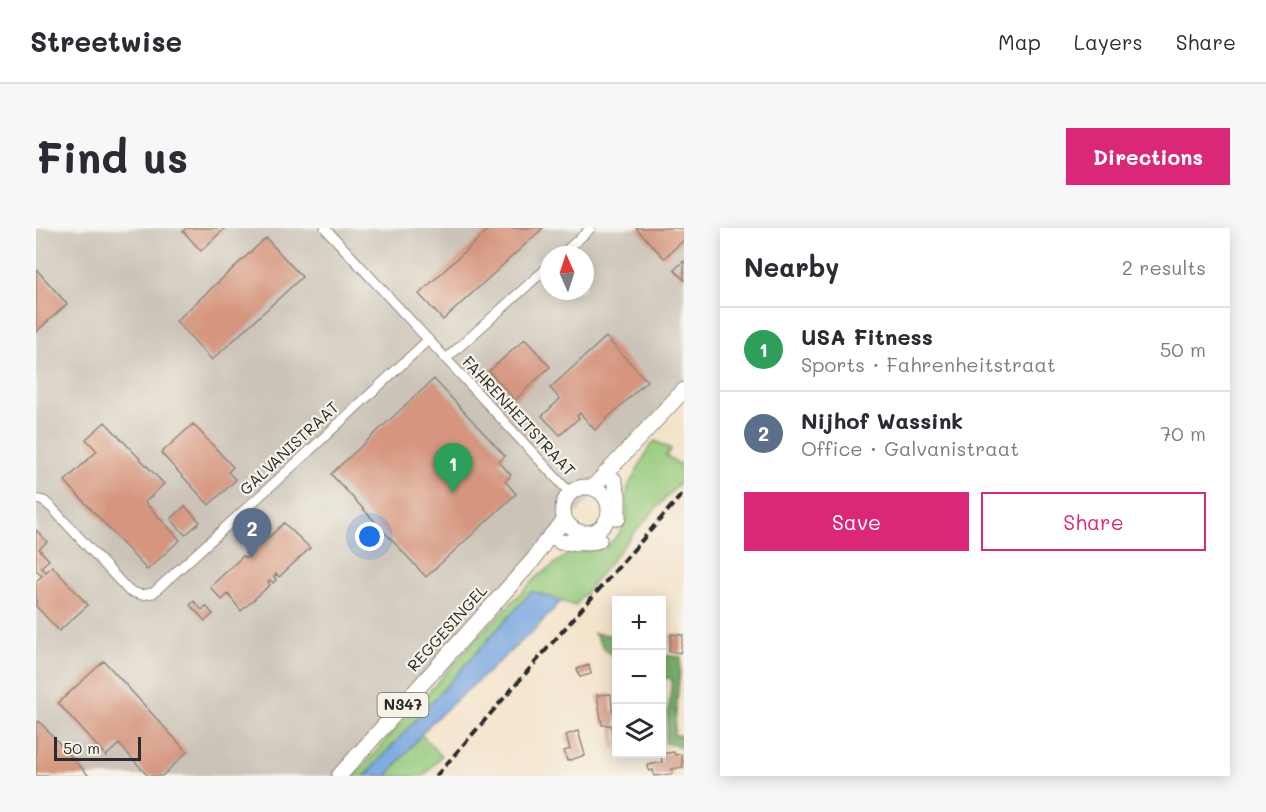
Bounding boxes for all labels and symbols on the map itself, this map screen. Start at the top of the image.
north arrow [540,246,594,300]
street label: FAHRENHEITSTRAAT [458,351,581,480]
street label: GALVANISTRAAT [235,396,343,499]
pin: 1 [434,444,472,493]
pin: 2 [232,508,272,558]
your location [355,522,384,551]
street label: REGGESINGEL [402,579,491,675]
road number: N347 [378,693,428,717]
scale bar [54,734,141,762]

